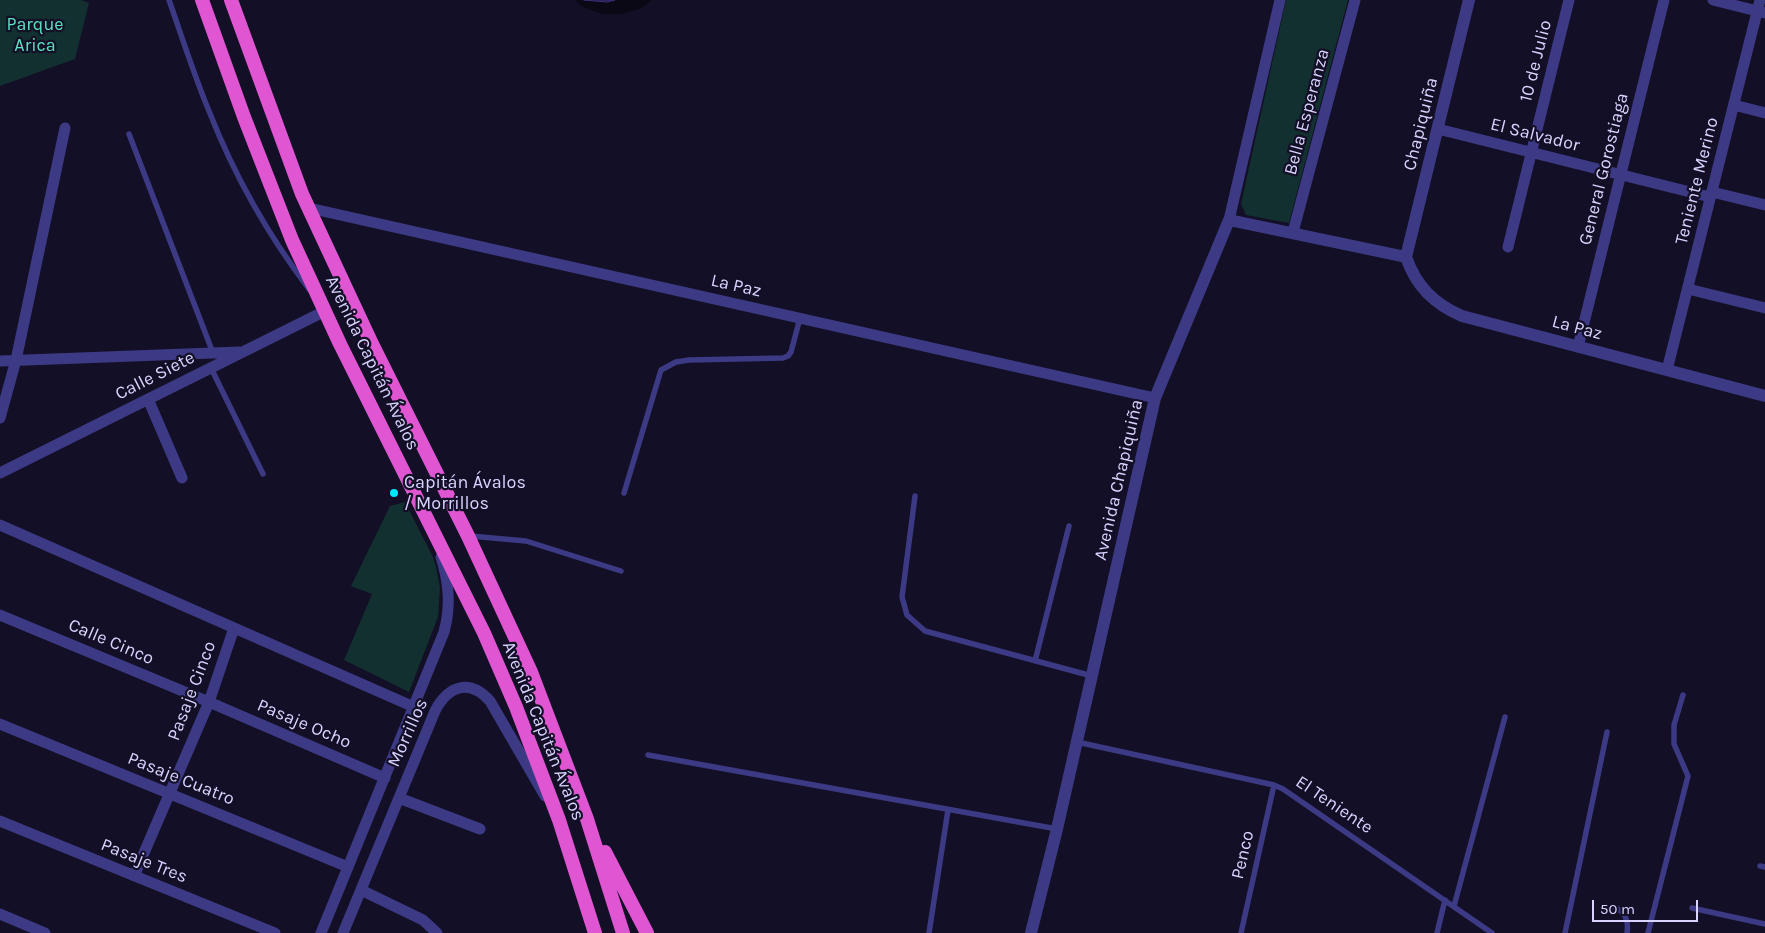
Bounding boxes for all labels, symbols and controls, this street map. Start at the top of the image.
park label: Parque Arica [6,14,64,56]
street label: 10 de Julio [1515,18,1557,104]
street label: Bella Esperanza [1280,47,1334,177]
street label: Chapiquiña [1399,75,1443,173]
street label: General Gorostiaga [1575,91,1633,247]
street label: El Salvador [1488,113,1582,157]
street label: Teniente Merino [1671,115,1723,247]
street label: La Paz [709,270,763,302]
street label: Avenida Capitán Ávalos [320,272,424,454]
street label: La Paz [1550,311,1604,345]
street label: Calle Siete [112,347,198,405]
street label: Avenida Chapiquiña [1090,397,1148,563]
place label: Capitán Ávalos / Morrillos [404,472,526,514]
marker: Capitán Ávalos / Morrillos [388,487,400,499]
street label: Calle Cinco [65,614,157,670]
street label: Pasaje Cinco [163,638,221,744]
street label: Avenida Capitán Ávalos [497,638,589,824]
street label: Pasaje Ocho [254,695,354,753]
street label: Morrillos [383,695,433,771]
street label: Pasaje Cuatro [124,748,238,810]
street label: El Teniente [1291,771,1377,839]
street label: Penco [1227,829,1259,881]
street label: Pasaje Tres [98,834,190,888]
scale bar [1595,890,1701,922]
text: 50 m [1600,900,1635,918]

